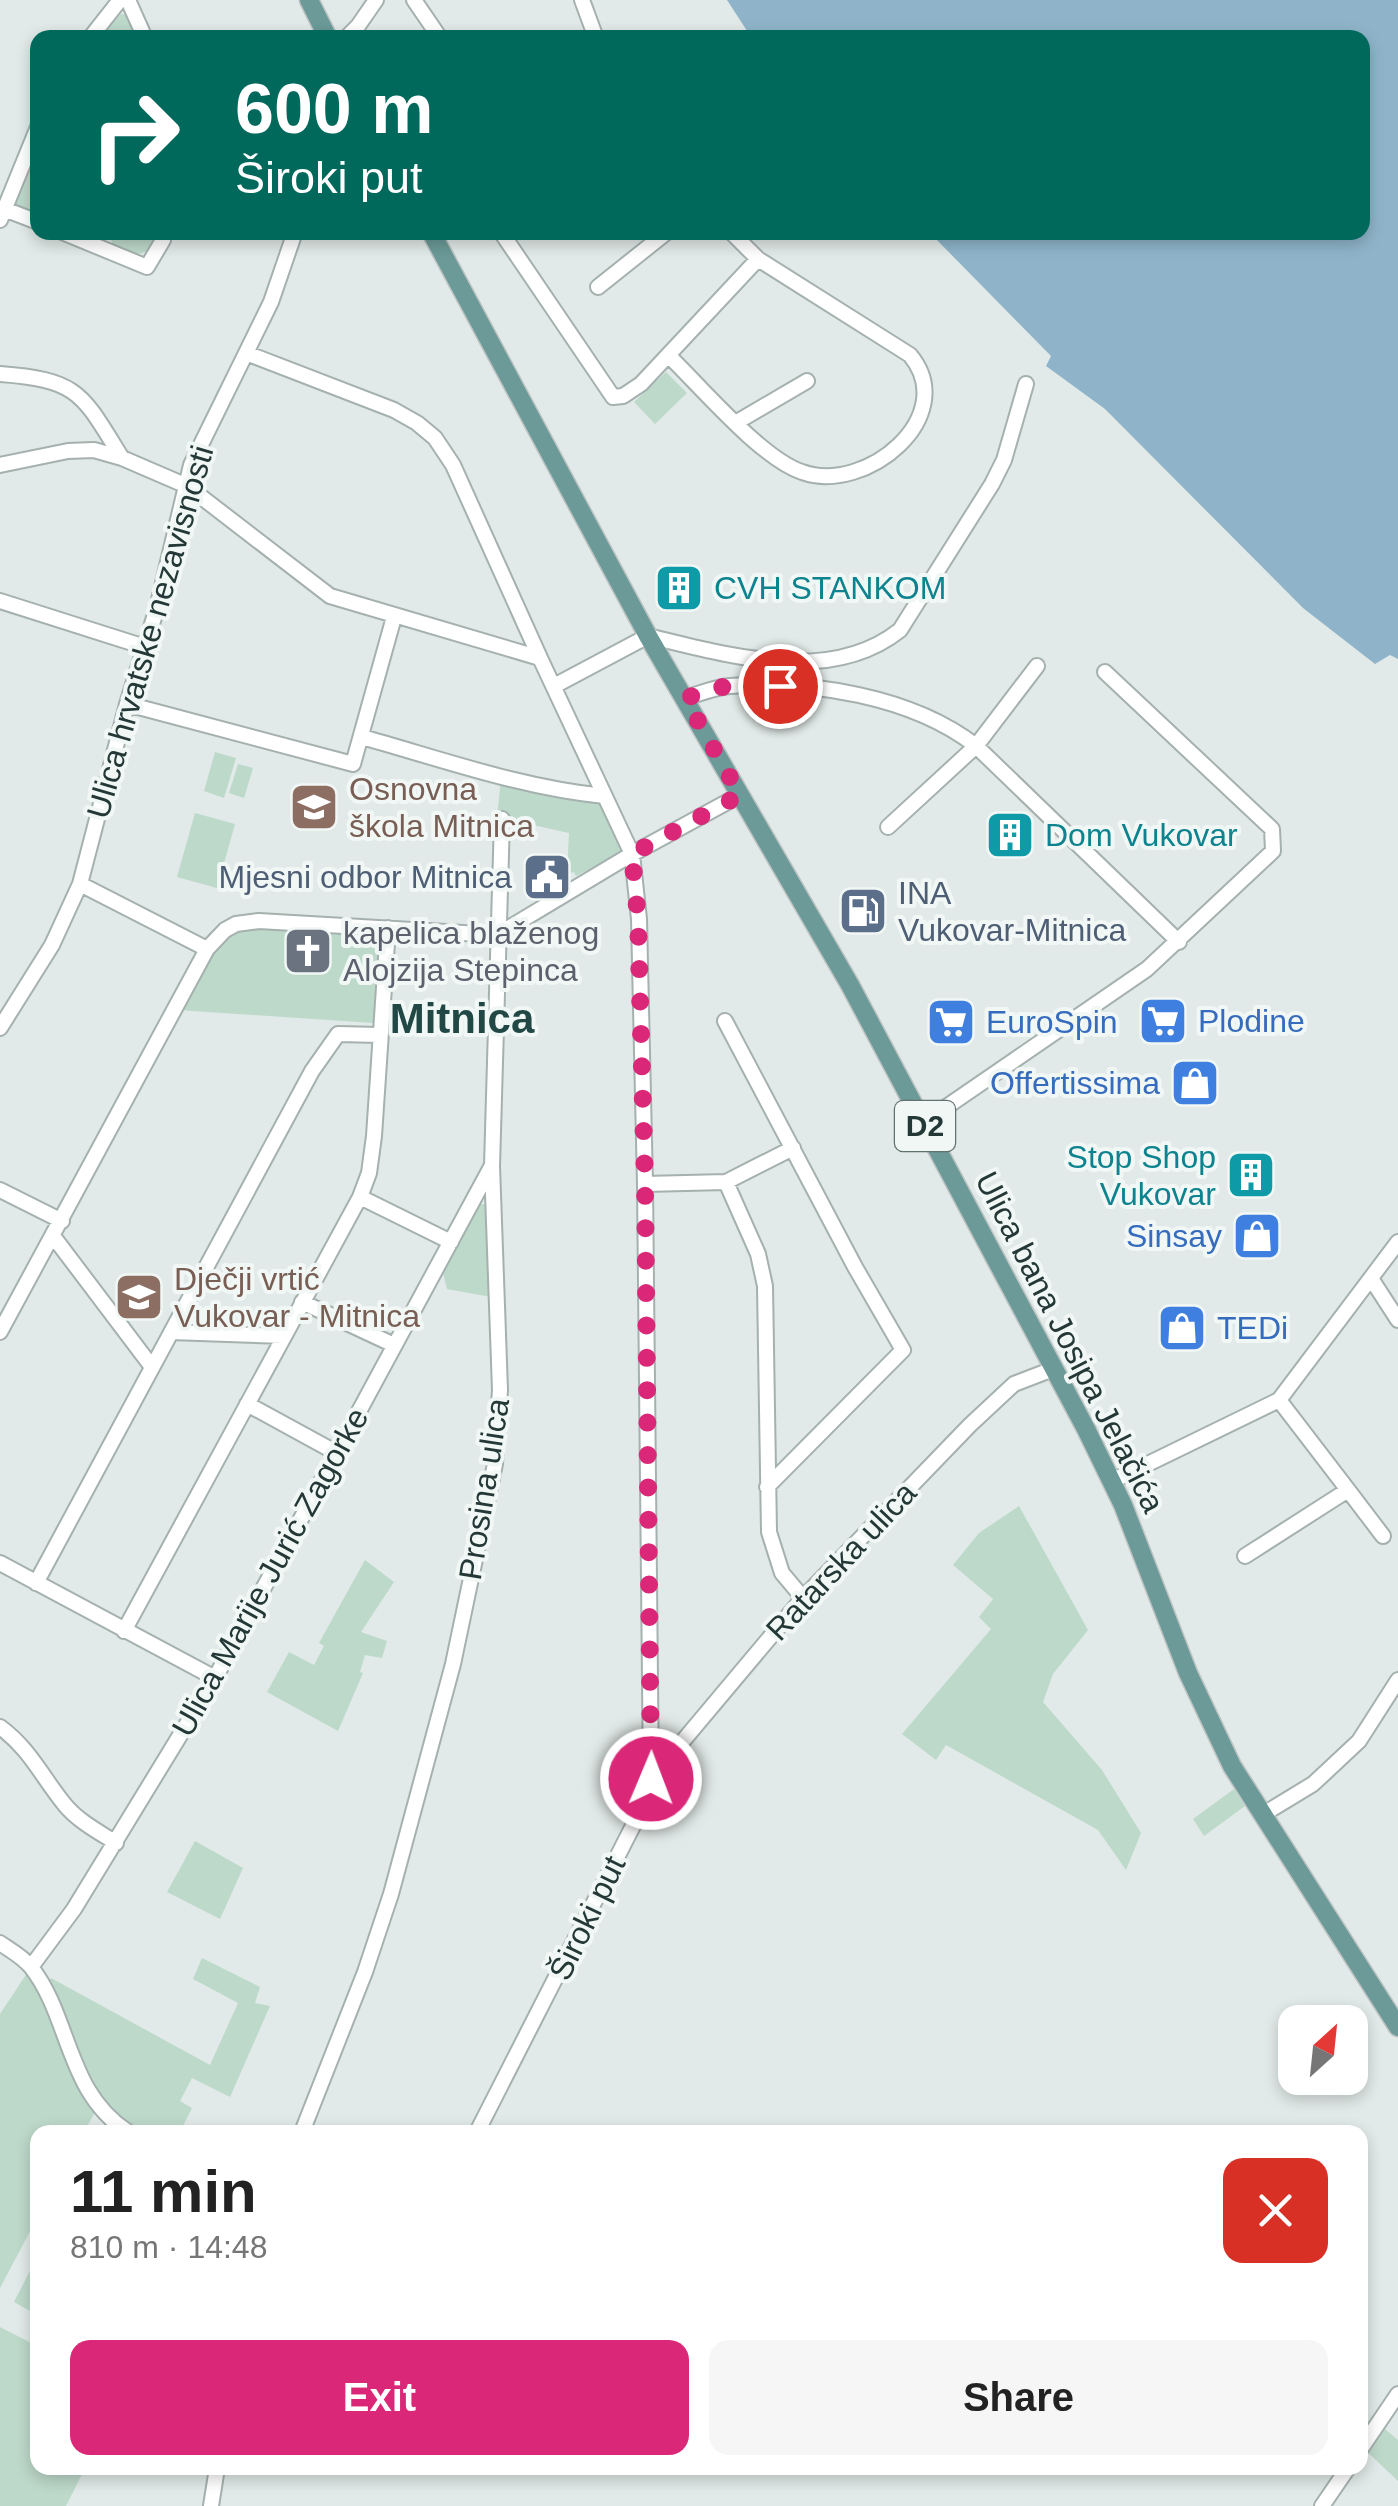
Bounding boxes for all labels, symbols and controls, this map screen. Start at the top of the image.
icon: right [70,70,200,200]
text: 600 m [235,70,433,148]
text: Široki put [235,152,423,203]
street label: Ulica hrvatske nezavisnosti [80,442,220,822]
building icon: CVH STANKOM [653,562,705,614]
place label: CVH STANKOM [714,570,946,606]
pin [738,644,823,729]
icon: arrive [753,659,808,714]
place label: Osnovna škola Mitnica [349,771,534,844]
school or university icon: Osnovna škola Mitnica [288,781,340,833]
building icon: Dom Vukovar [984,809,1036,861]
place label: Dom Vukovar [1045,817,1238,853]
public building icon: Mjesni odbor Mitnica [521,851,573,903]
place label: Mjesni odbor Mitnica [219,859,512,895]
place label: INA Vukovar-Mitnica [898,875,1126,948]
fuel station icon: INA Vukovar-Mitnica [837,885,889,937]
place label: kapelica blaženog Alojzija Stepinca [343,915,599,988]
church icon: kapelica blaženog Alojzija Stepinca [282,925,334,977]
district label: Mitnica [390,995,535,1042]
supermarket icon: Plodine [1137,995,1189,1047]
supermarket icon: EuroSpin [925,996,977,1048]
place label: Plodine [1198,1003,1305,1039]
place label: EuroSpin [986,1004,1118,1040]
shop icon: Offertissima [1169,1057,1221,1109]
place label: Offertissima [990,1065,1160,1101]
road number: D2 [895,1101,955,1151]
place label: Stop Shop Vukovar [1067,1139,1216,1212]
building icon: Stop Shop Vukovar [1225,1149,1277,1201]
street label: Ulica bana Josipa Jelačića [968,1166,1172,1518]
shop icon: Sinsay [1231,1210,1283,1262]
place label: Sinsay [1126,1218,1222,1254]
place label: Dječji vrtić Vukovar - Mitnica [174,1261,420,1334]
school or university icon: Dječji vrtić Vukovar - Mitnica [113,1271,165,1323]
shop icon: TEDi [1156,1302,1208,1354]
place label: TEDi [1217,1310,1288,1346]
street label: Prosina ulica [452,1396,516,1582]
street label: Ulica Marije Jurić Zagorke [165,1402,375,1742]
street label: Ratarska ulica [759,1474,923,1647]
position arrow [599,1727,703,1831]
street label: Široki put [542,1850,632,1986]
north arrow [1278,2005,1368,2095]
map controls [1278,2005,1368,2095]
text: 11 min [70,2158,257,2225]
button: close [1223,2158,1328,2263]
text: 810 m · 14:48 [70,2229,267,2265]
button: Exit [70,2340,689,2455]
button: Share [709,2340,1328,2455]

